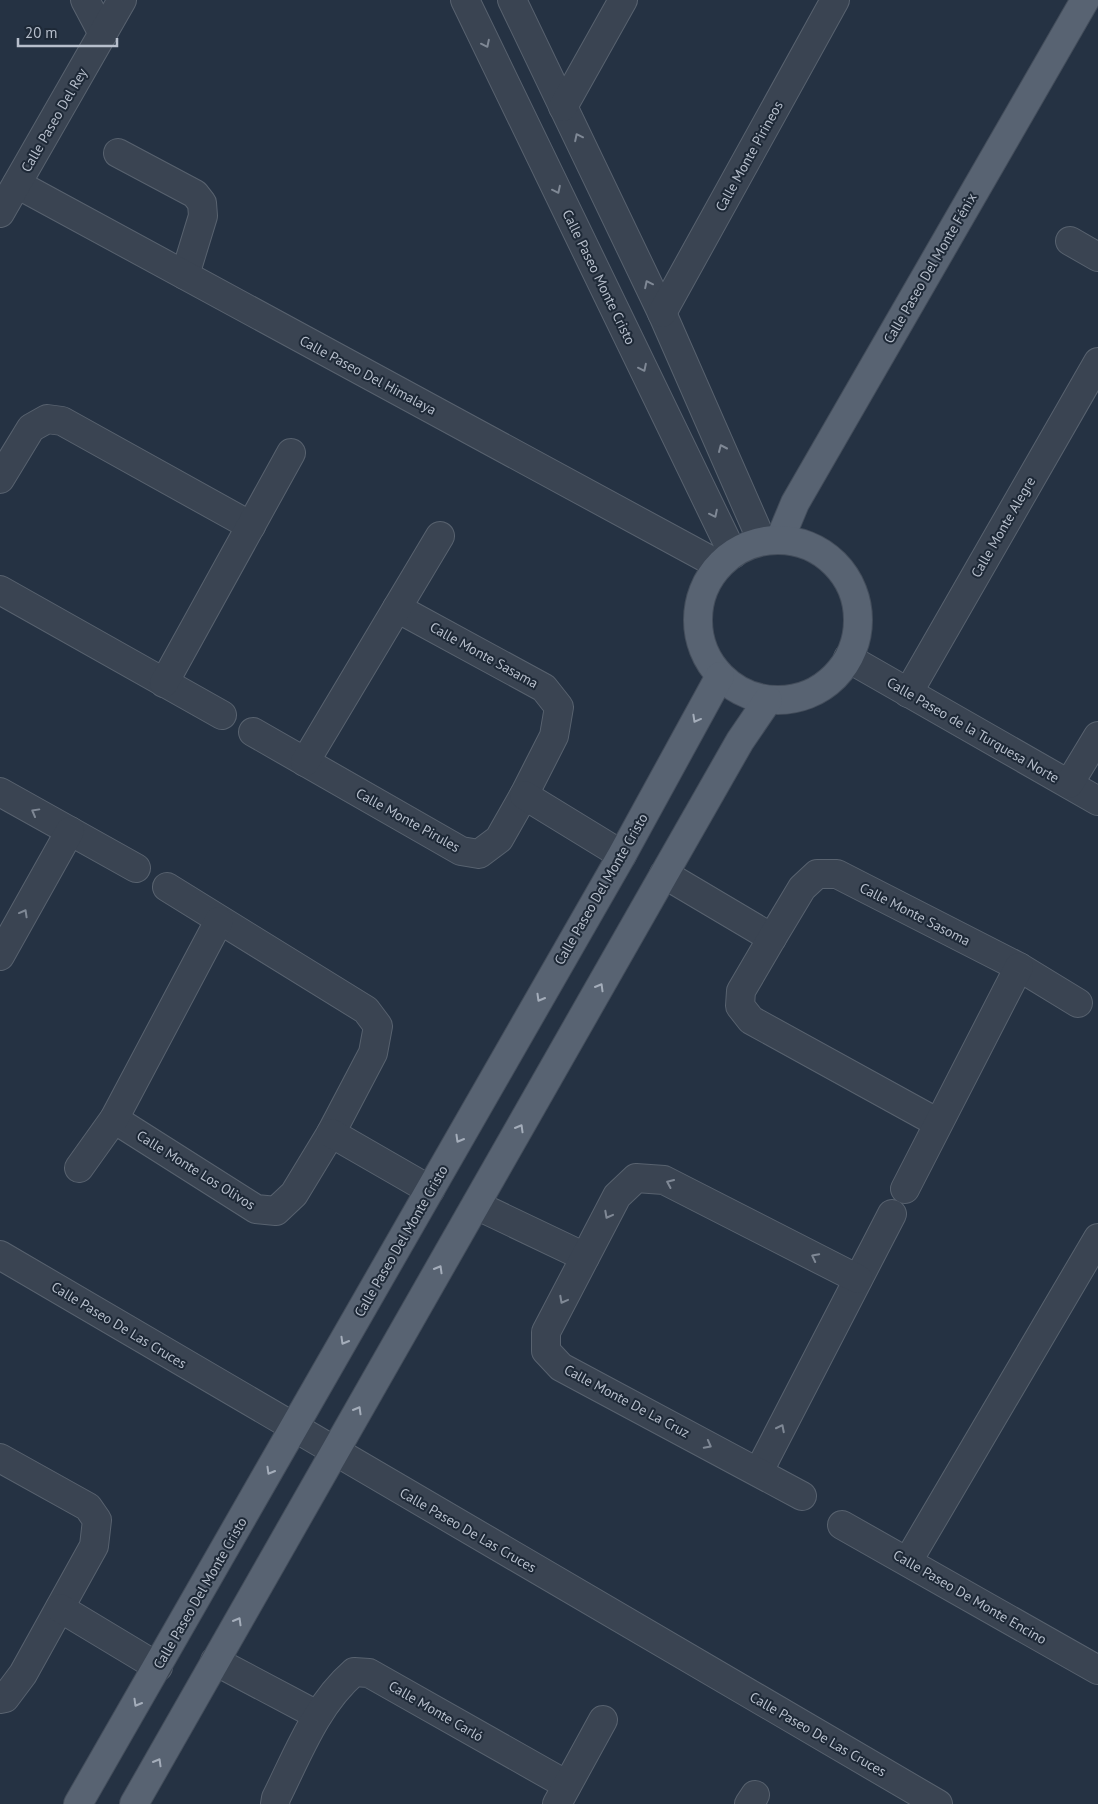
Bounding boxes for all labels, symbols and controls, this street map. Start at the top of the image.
scale bar [18,15,116,47]
text: 20 m [25,23,58,42]
one-way arrow [480,39,491,48]
street label: Calle Paseo Del Rey [17,64,91,175]
street label: Calle Monte Pirineos [711,98,787,214]
one-way arrow [574,133,584,142]
one-way arrow [551,185,561,194]
street label: Calle Paseo Del Monte Fénix [879,190,981,346]
street label: Calle Paseo Monte Cristo [558,207,640,347]
one-way arrow [644,280,654,289]
street label: Calle Paseo Del Himalaya [297,331,439,419]
one-way arrow [637,363,647,372]
one-way arrow [717,444,728,453]
street label: Calle Monte Alegre [967,473,1039,581]
one-way arrow [707,509,717,518]
street label: Calle Monte Sasama [427,618,541,692]
street label: Calle Paseo de la Turquesa Norte [884,673,1062,787]
one-way arrow [693,713,703,722]
street label: Calle Monte Pirules [353,784,463,856]
one-way arrow [32,808,41,818]
street label: Calle Paseo Del Monte Cristo [550,810,652,968]
street label: Calle Monte Sasoma [857,878,973,950]
one-way arrow [18,910,28,919]
one-way arrow [594,983,604,992]
one-way arrow [536,992,546,1001]
one-way arrow [514,1124,524,1133]
street label: Calle Monte Los Olivos [133,1126,259,1214]
one-way arrow [455,1133,465,1142]
street label: Calle Paseo Del Monte Cristo [350,1162,452,1320]
one-way arrow [666,1179,675,1190]
one-way arrow [604,1210,614,1219]
one-way arrow [811,1253,820,1263]
one-way arrow [433,1265,443,1274]
street label: Calle Paseo De Las Cruces [48,1277,190,1373]
one-way arrow [559,1295,569,1304]
one-way arrow [341,1336,351,1345]
street label: Calle Monte De La Cruz [561,1360,693,1442]
one-way arrow [352,1406,362,1415]
one-way arrow [775,1424,785,1433]
one-way arrow [703,1439,712,1449]
one-way arrow [266,1466,276,1475]
street label: Calle Paseo De Las Cruces [397,1484,540,1577]
street label: Calle Paseo Del Monte Cristo [149,1514,251,1672]
street label: Calle Paseo De Monte Encino [890,1546,1050,1648]
one-way arrow [232,1617,242,1626]
street label: Calle Monte Carló [385,1677,487,1745]
street label: Calle Paseo De Las Cruces [747,1688,890,1781]
one-way arrow [133,1698,143,1707]
one-way arrow [151,1758,161,1767]

